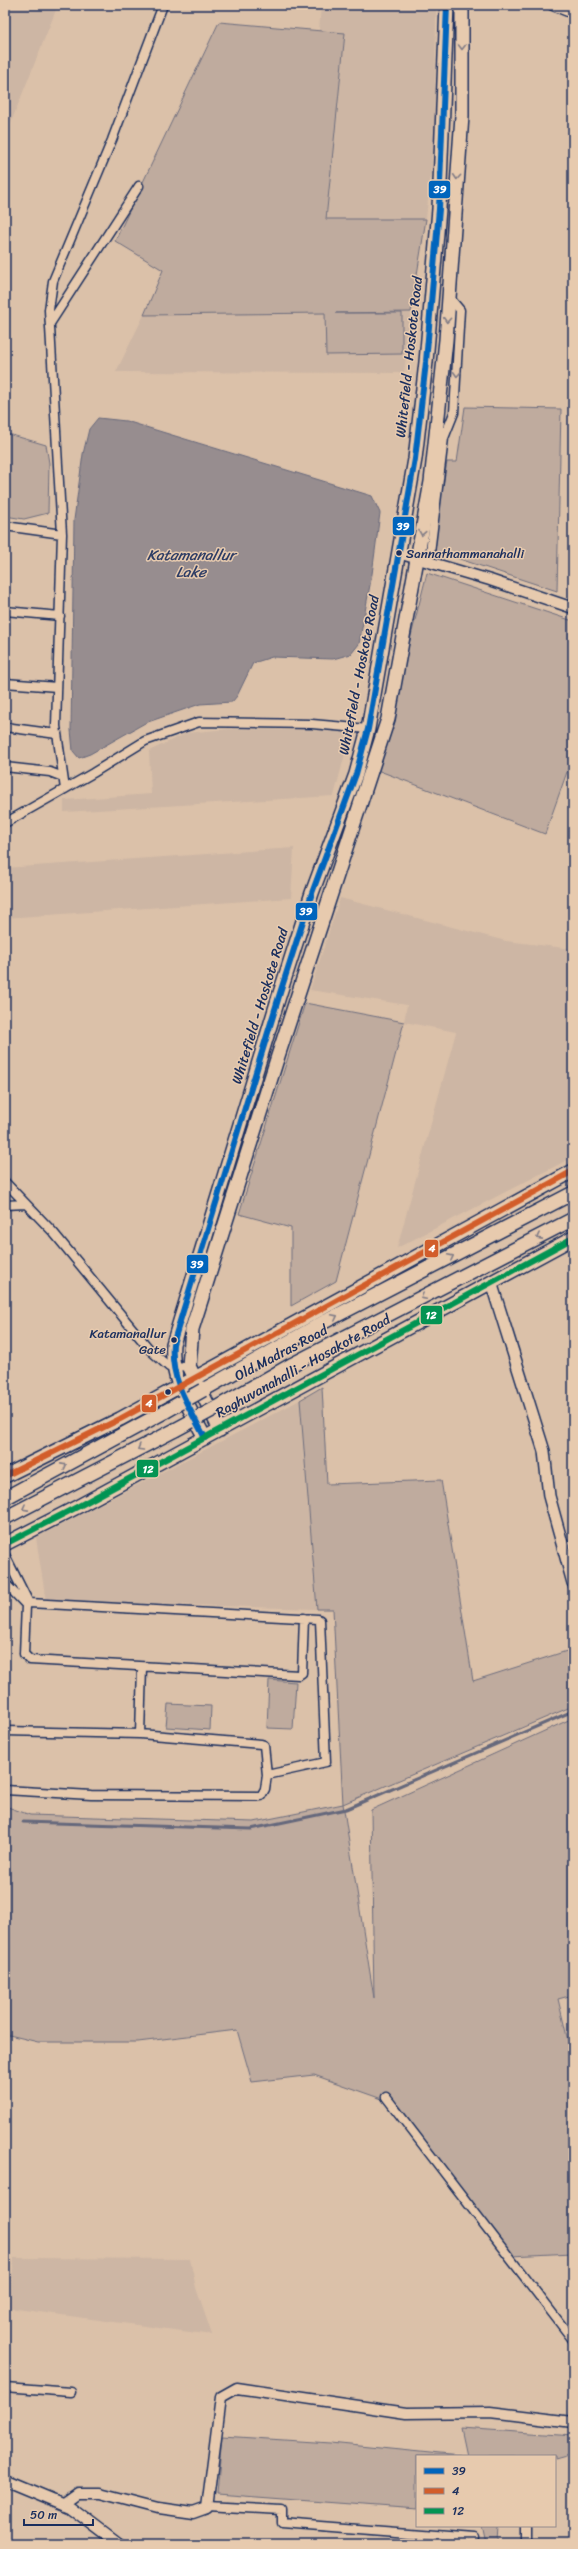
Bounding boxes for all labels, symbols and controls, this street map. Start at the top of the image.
one-way arrow [458,44,466,50]
one-way arrow [453,173,462,180]
line badge: 39 [428,180,451,199]
text: 39 [433,180,447,199]
street label: Whitefield - Hoskote Road [388,273,430,439]
one-way arrow [443,317,452,323]
one-way arrow [452,371,461,377]
line badge: 39 [392,516,415,536]
text: 39 [396,517,410,536]
one-way arrow [419,529,427,536]
water label: Katamanallur Lake [147,542,238,585]
place label: Sannathammanahalli [406,542,525,565]
marker: Sannathammanahalli [394,548,404,558]
street label: Whitefield - Hoskote Road [331,591,387,757]
line badge: 39 [295,902,318,921]
text: 39 [299,902,313,921]
street label: Whitefield - Hoskote Road [224,923,296,1087]
one-way arrow [535,1233,543,1240]
line badge: 4 [424,1239,439,1258]
text: 4 [428,1239,436,1258]
line badge: 39 [186,1254,209,1274]
one-way arrow [446,1254,454,1262]
text: 39 [190,1255,204,1274]
one-way arrow [420,1292,427,1300]
line badge: 12 [420,1305,443,1325]
text: 12 [425,1306,437,1325]
street label: Raghuvanahalli - Hosakote Road [211,1307,397,1425]
one-way arrow [331,1314,338,1321]
street label: Old Madras Road [230,1317,334,1388]
place label: Katamanallur Gate [90,1322,167,1361]
marker: Katamanallur Gate [169,1335,179,1345]
unlabelled marker [163,1387,173,1397]
line badge: 4 [141,1394,157,1413]
text: 4 [145,1394,153,1413]
one-way arrow [137,1443,144,1450]
line badge: 12 [136,1459,159,1478]
text: 12 [142,1460,154,1479]
one-way arrow [60,1463,67,1471]
one-way arrow [22,1503,29,1511]
legend [416,2455,556,2527]
text: 39 [452,2460,466,2482]
text: 4 [452,2480,460,2502]
text: 12 [452,2500,464,2522]
scale bar [24,2501,93,2527]
text: 50 m [30,2504,57,2526]

